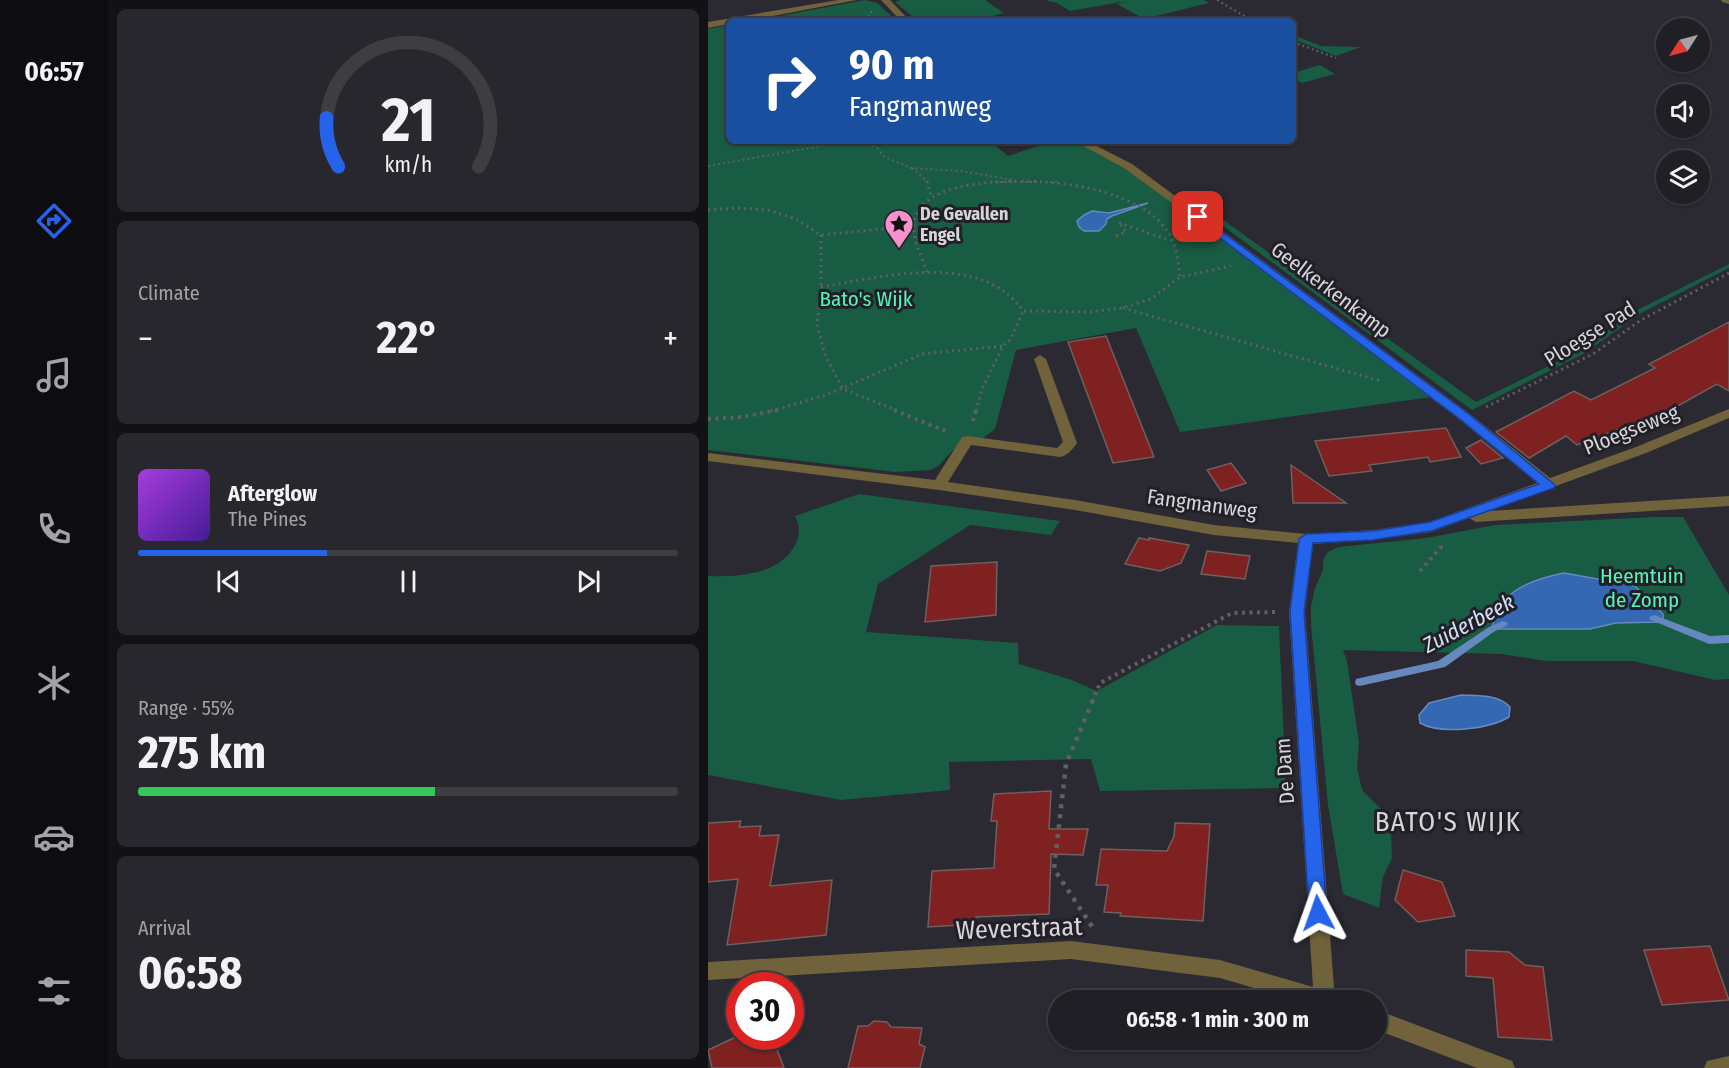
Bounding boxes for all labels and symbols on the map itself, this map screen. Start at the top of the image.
north arrow [1656,18,1710,72]
pin [1172,191,1223,242]
place label: De Gevallen Engel [920,203,1008,246]
place icon: De Gevallen Engel [883,208,915,250]
street label: Geelkerkenkamp [1266,236,1396,344]
park label: Bato's Wijk [819,286,913,312]
street label: Ploegse Pad [1539,296,1641,372]
street label: Ploegseweg [1579,399,1683,461]
street label: Fangmanweg [1145,483,1259,525]
park label: Heemtuin de Zomp [1600,563,1684,613]
water label: Zuiderbeek [1417,588,1519,659]
street label: De Dam [1270,737,1300,805]
district label: BATO'S WIJK [1375,806,1521,838]
position arrow [1286,881,1350,945]
street label: Weverstraat [955,911,1083,946]
speed limit sign: 30 [726,972,804,1050]

